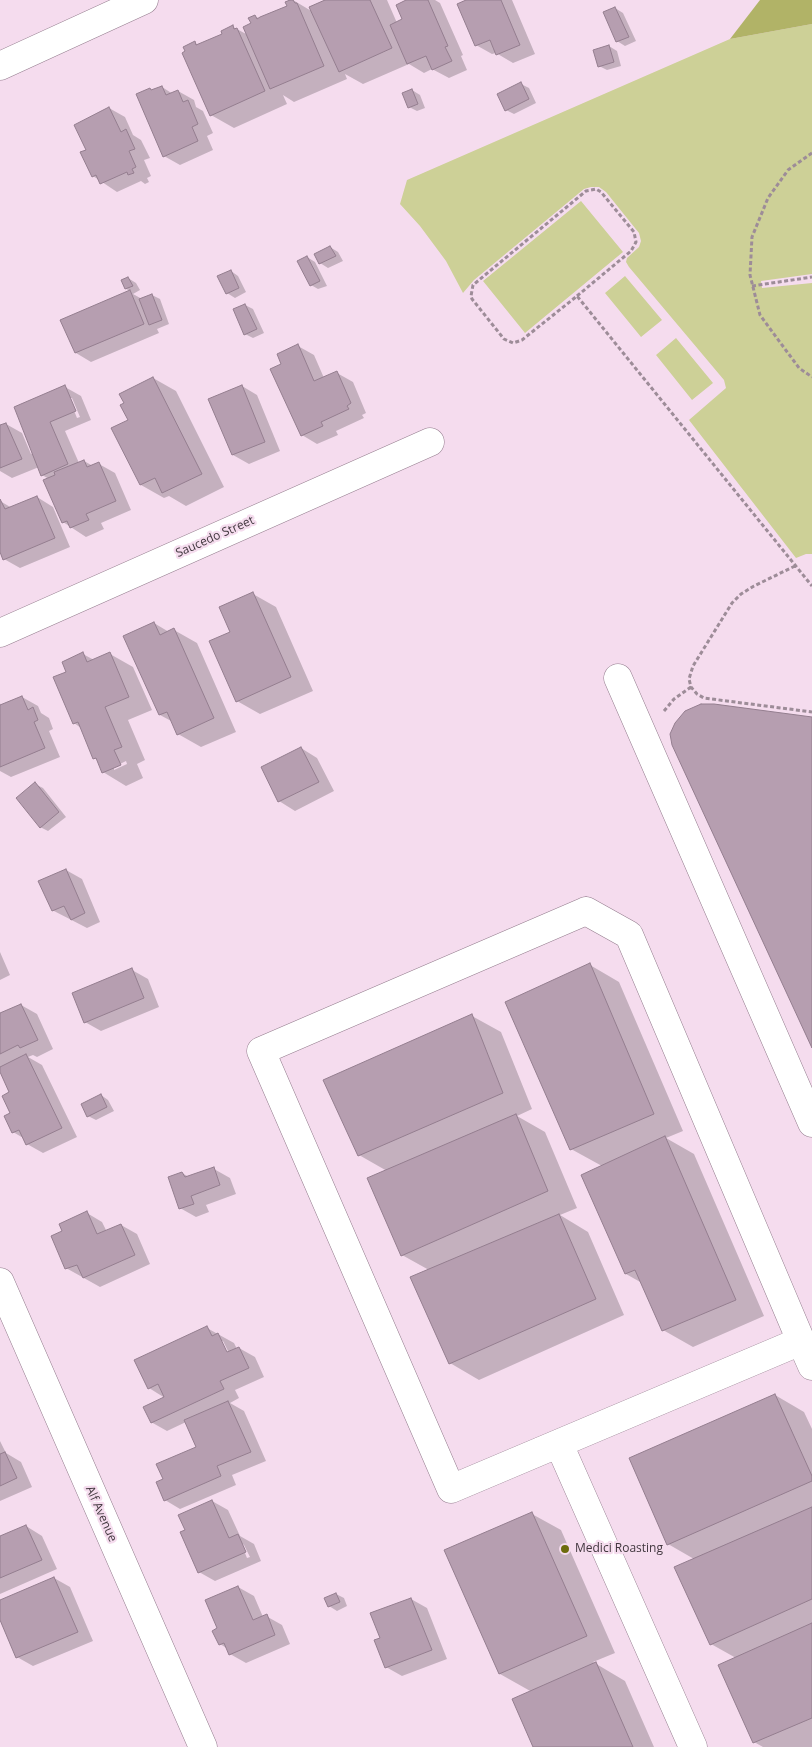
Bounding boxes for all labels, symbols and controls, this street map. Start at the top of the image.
street label: Saucedo Street [174,513,256,561]
street label: Alf Avenue [82,1484,120,1544]
place label: Medici Roasting [575,1542,663,1556]
marker: Medici Roasting [559,1543,571,1555]

